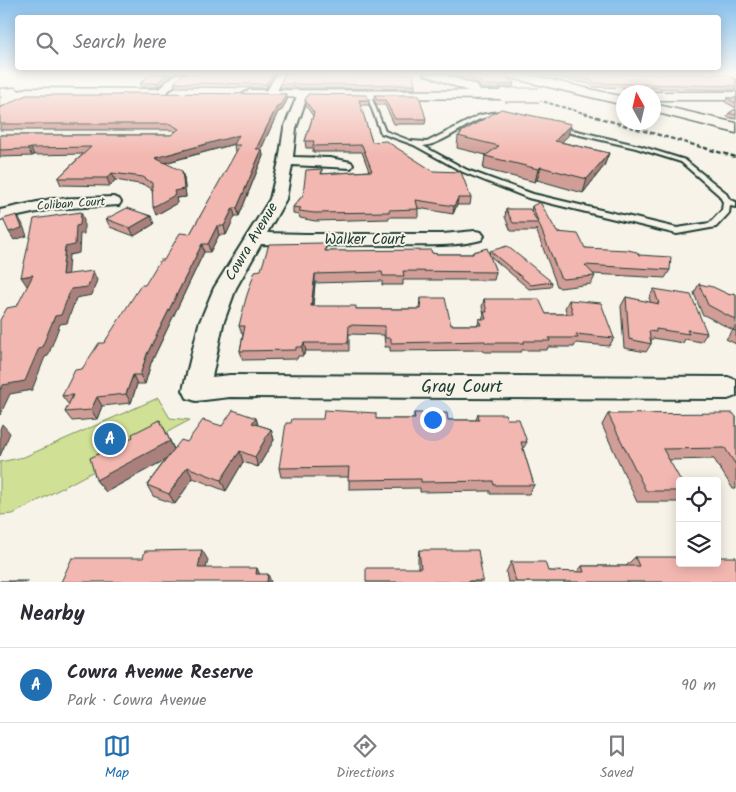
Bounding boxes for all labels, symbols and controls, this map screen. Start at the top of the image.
search box [15,15,721,70]
text: Search here [73,28,167,58]
icon: search [33,29,61,57]
north arrow [616,85,661,130]
street label: Coliban Court [36,192,106,216]
street label: Cowra Avenue [219,198,285,286]
street label: Walker Court [325,228,406,252]
street label: Gray Court [421,373,504,402]
your location [420,407,446,433]
pin: A [94,420,126,458]
map controls [676,477,721,567]
button: locate [676,477,721,522]
button: layers [676,522,721,567]
text: Nearby [20,598,85,631]
text: Cowra Avenue Reserve [67,658,253,688]
text: A [31,673,41,698]
text: 90 m [681,673,716,698]
text: Park · Cowra Avenue [67,688,207,713]
tab: Map [103,732,131,784]
tab: Directions [336,732,394,784]
tab: Saved [600,732,633,784]

